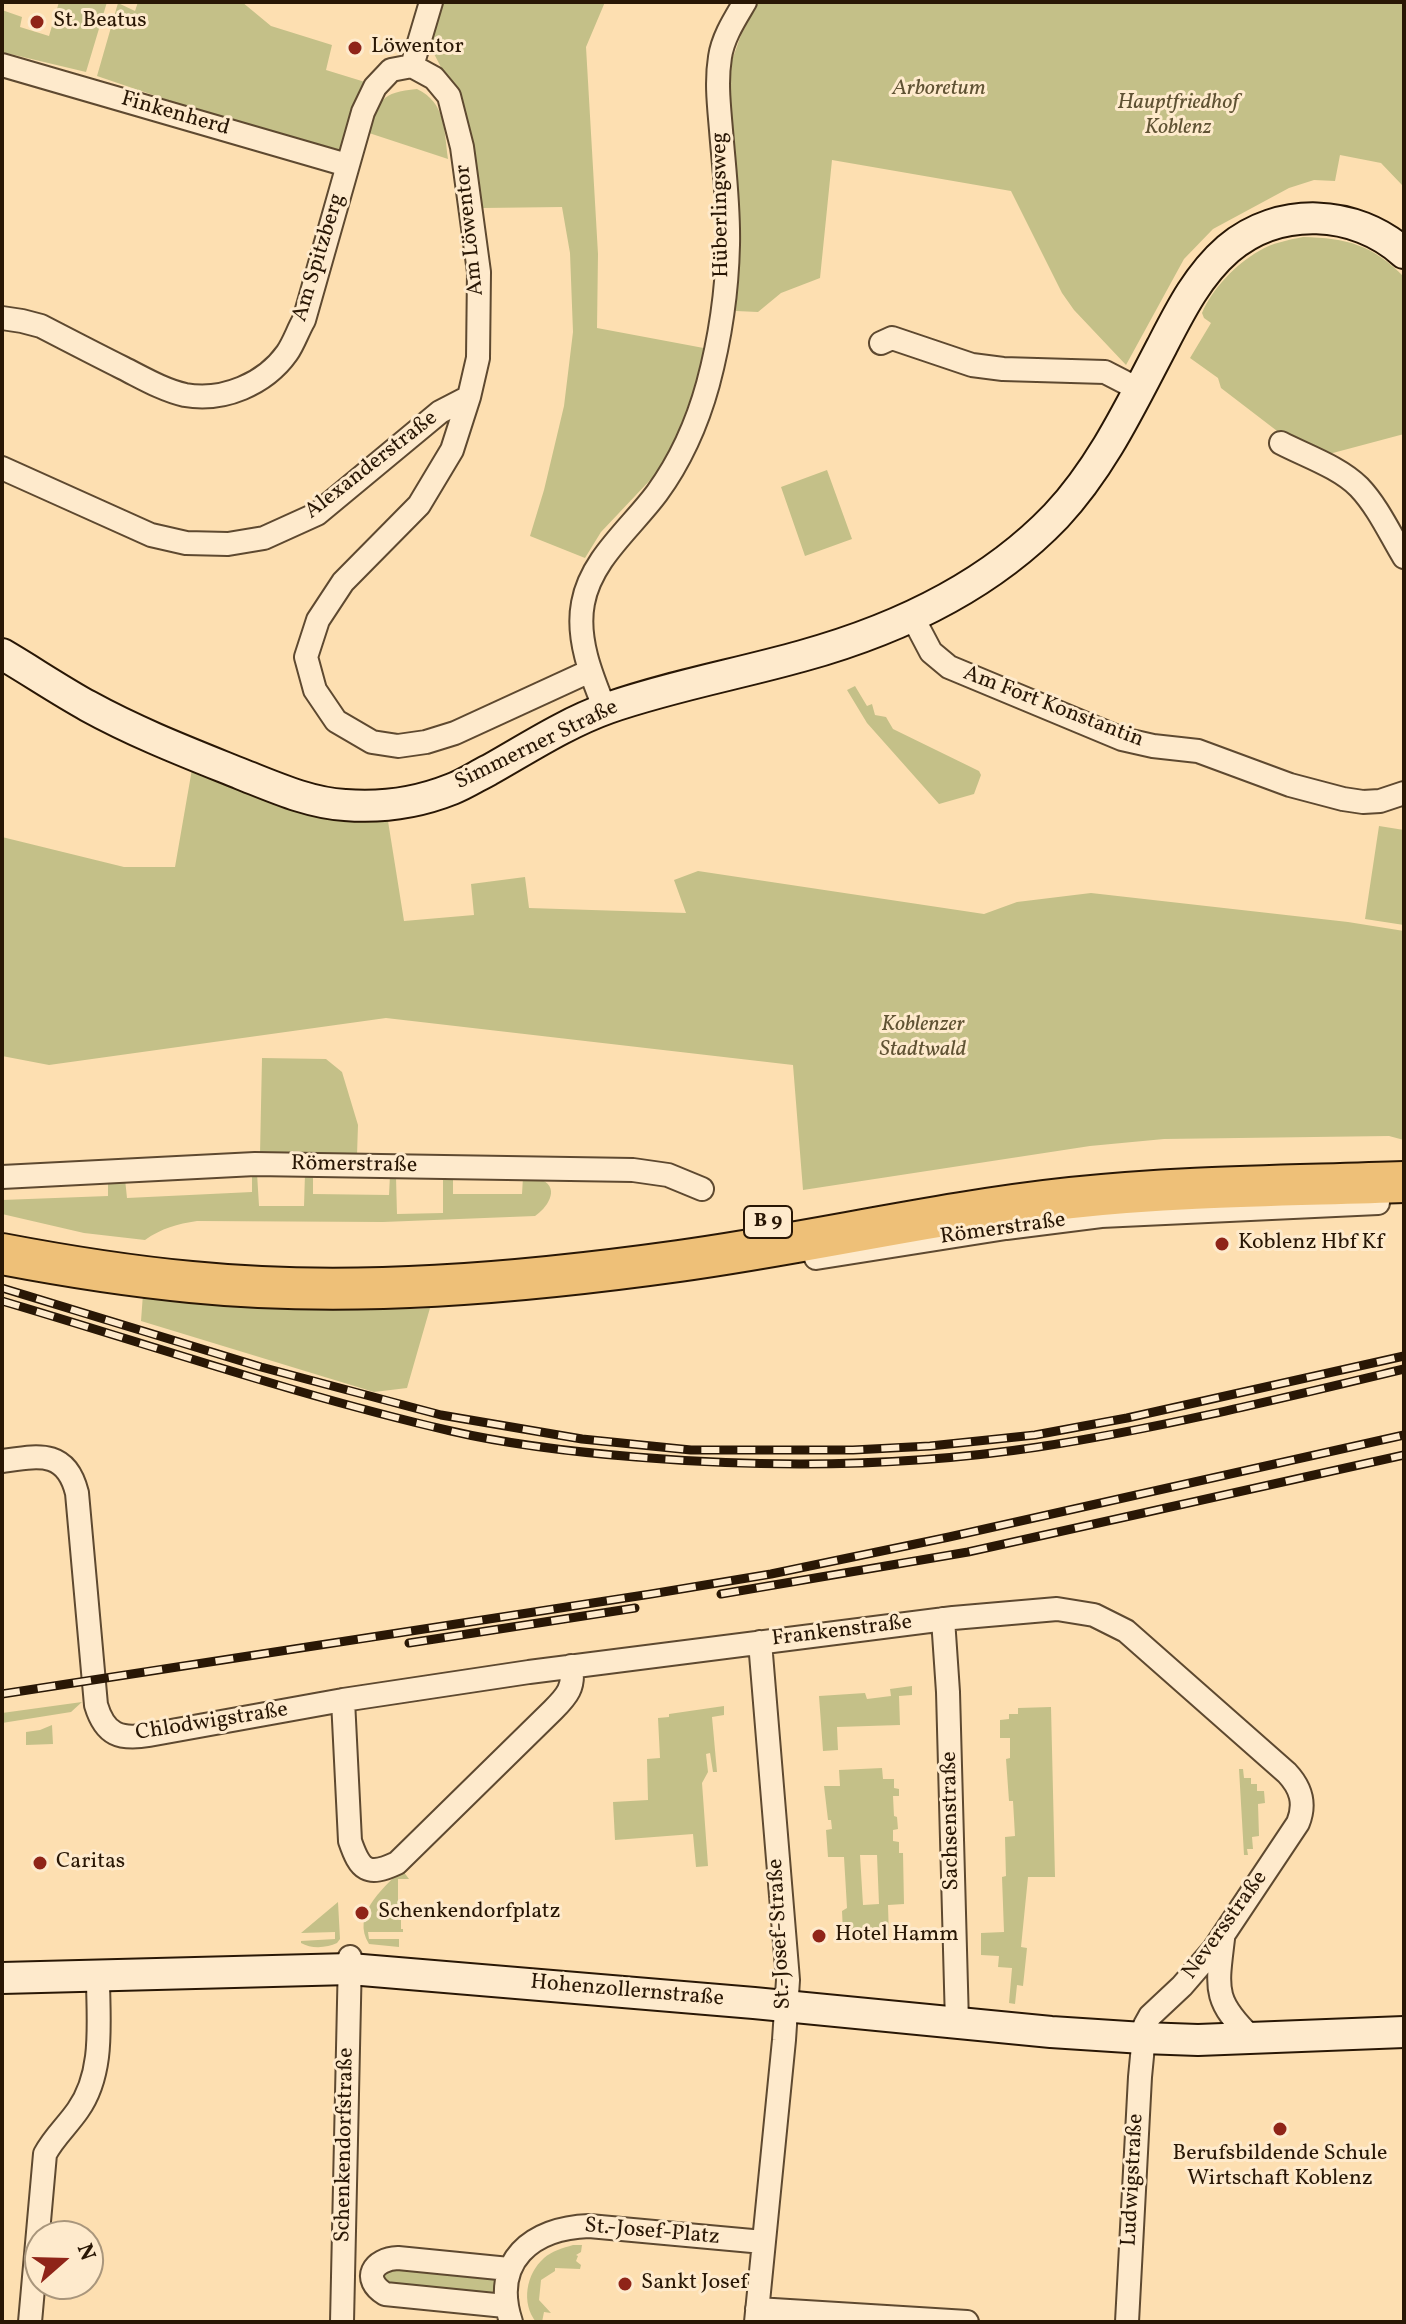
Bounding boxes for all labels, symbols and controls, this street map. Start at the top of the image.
place label: St. Beatus [53,9,147,35]
marker: St. Beatus [28,13,46,31]
place label: Löwentor [371,35,464,61]
marker: Löwentor [346,39,364,57]
park label: Arboretum [892,77,986,103]
street label: Finkenherd [118,87,232,143]
park label: Hauptfriedhof Koblenz [1117,91,1239,142]
street label: Hüberlingsweg [708,132,736,278]
street label: Am Löwentor [451,163,491,297]
street label: Am Spitzberg [288,191,352,325]
street label: Alexanderstraße [300,406,444,526]
street label: Am Fort Konstantin [959,661,1147,755]
street label: Simmerner Straße [451,695,623,797]
park label: Koblenzer Stadtwald [880,1013,966,1064]
street label: Römerstraße [291,1152,417,1180]
road number: B 9 [744,1206,792,1238]
street label: Römerstraße [939,1208,1067,1252]
place label: Koblenz Hbf Kf [1238,1231,1384,1257]
marker: Koblenz Hbf Kf [1213,1235,1231,1253]
street label: Frankenstraße [770,1610,914,1654]
street label: Chlodwigstraße [134,1698,290,1748]
street label: Sachsenstraße [938,1751,966,1891]
place label: Caritas [56,1850,125,1876]
marker: Caritas [31,1854,49,1872]
street label: St.-Josef-Straße [764,1858,798,2010]
street label: Neversstraße [1178,1867,1274,1985]
place label: Schenkendorfplatz [378,1900,561,1926]
marker: Schenkendorfplatz [353,1904,371,1922]
place label: Hotel Hamm [835,1923,959,1949]
marker: Hotel Hamm [810,1927,828,1945]
street label: Hohenzollernstraße [529,1970,725,2014]
street label: Schenkendorfstraße [331,2047,361,2243]
street label: Ludwigstraße [1117,2113,1151,2247]
marker: Berufsbildende Schule Wirtschaft Koblenz [1271,2120,1289,2138]
place label: Berufsbildende Schule Wirtschaft Koblenz [1172,2142,1388,2194]
street label: St.-Josef-Platz [583,2214,721,2252]
north arrow [24,2220,104,2300]
text: N [68,2239,102,2265]
place label: Sankt Josef [641,2271,748,2297]
marker: Sankt Josef [616,2275,634,2293]

